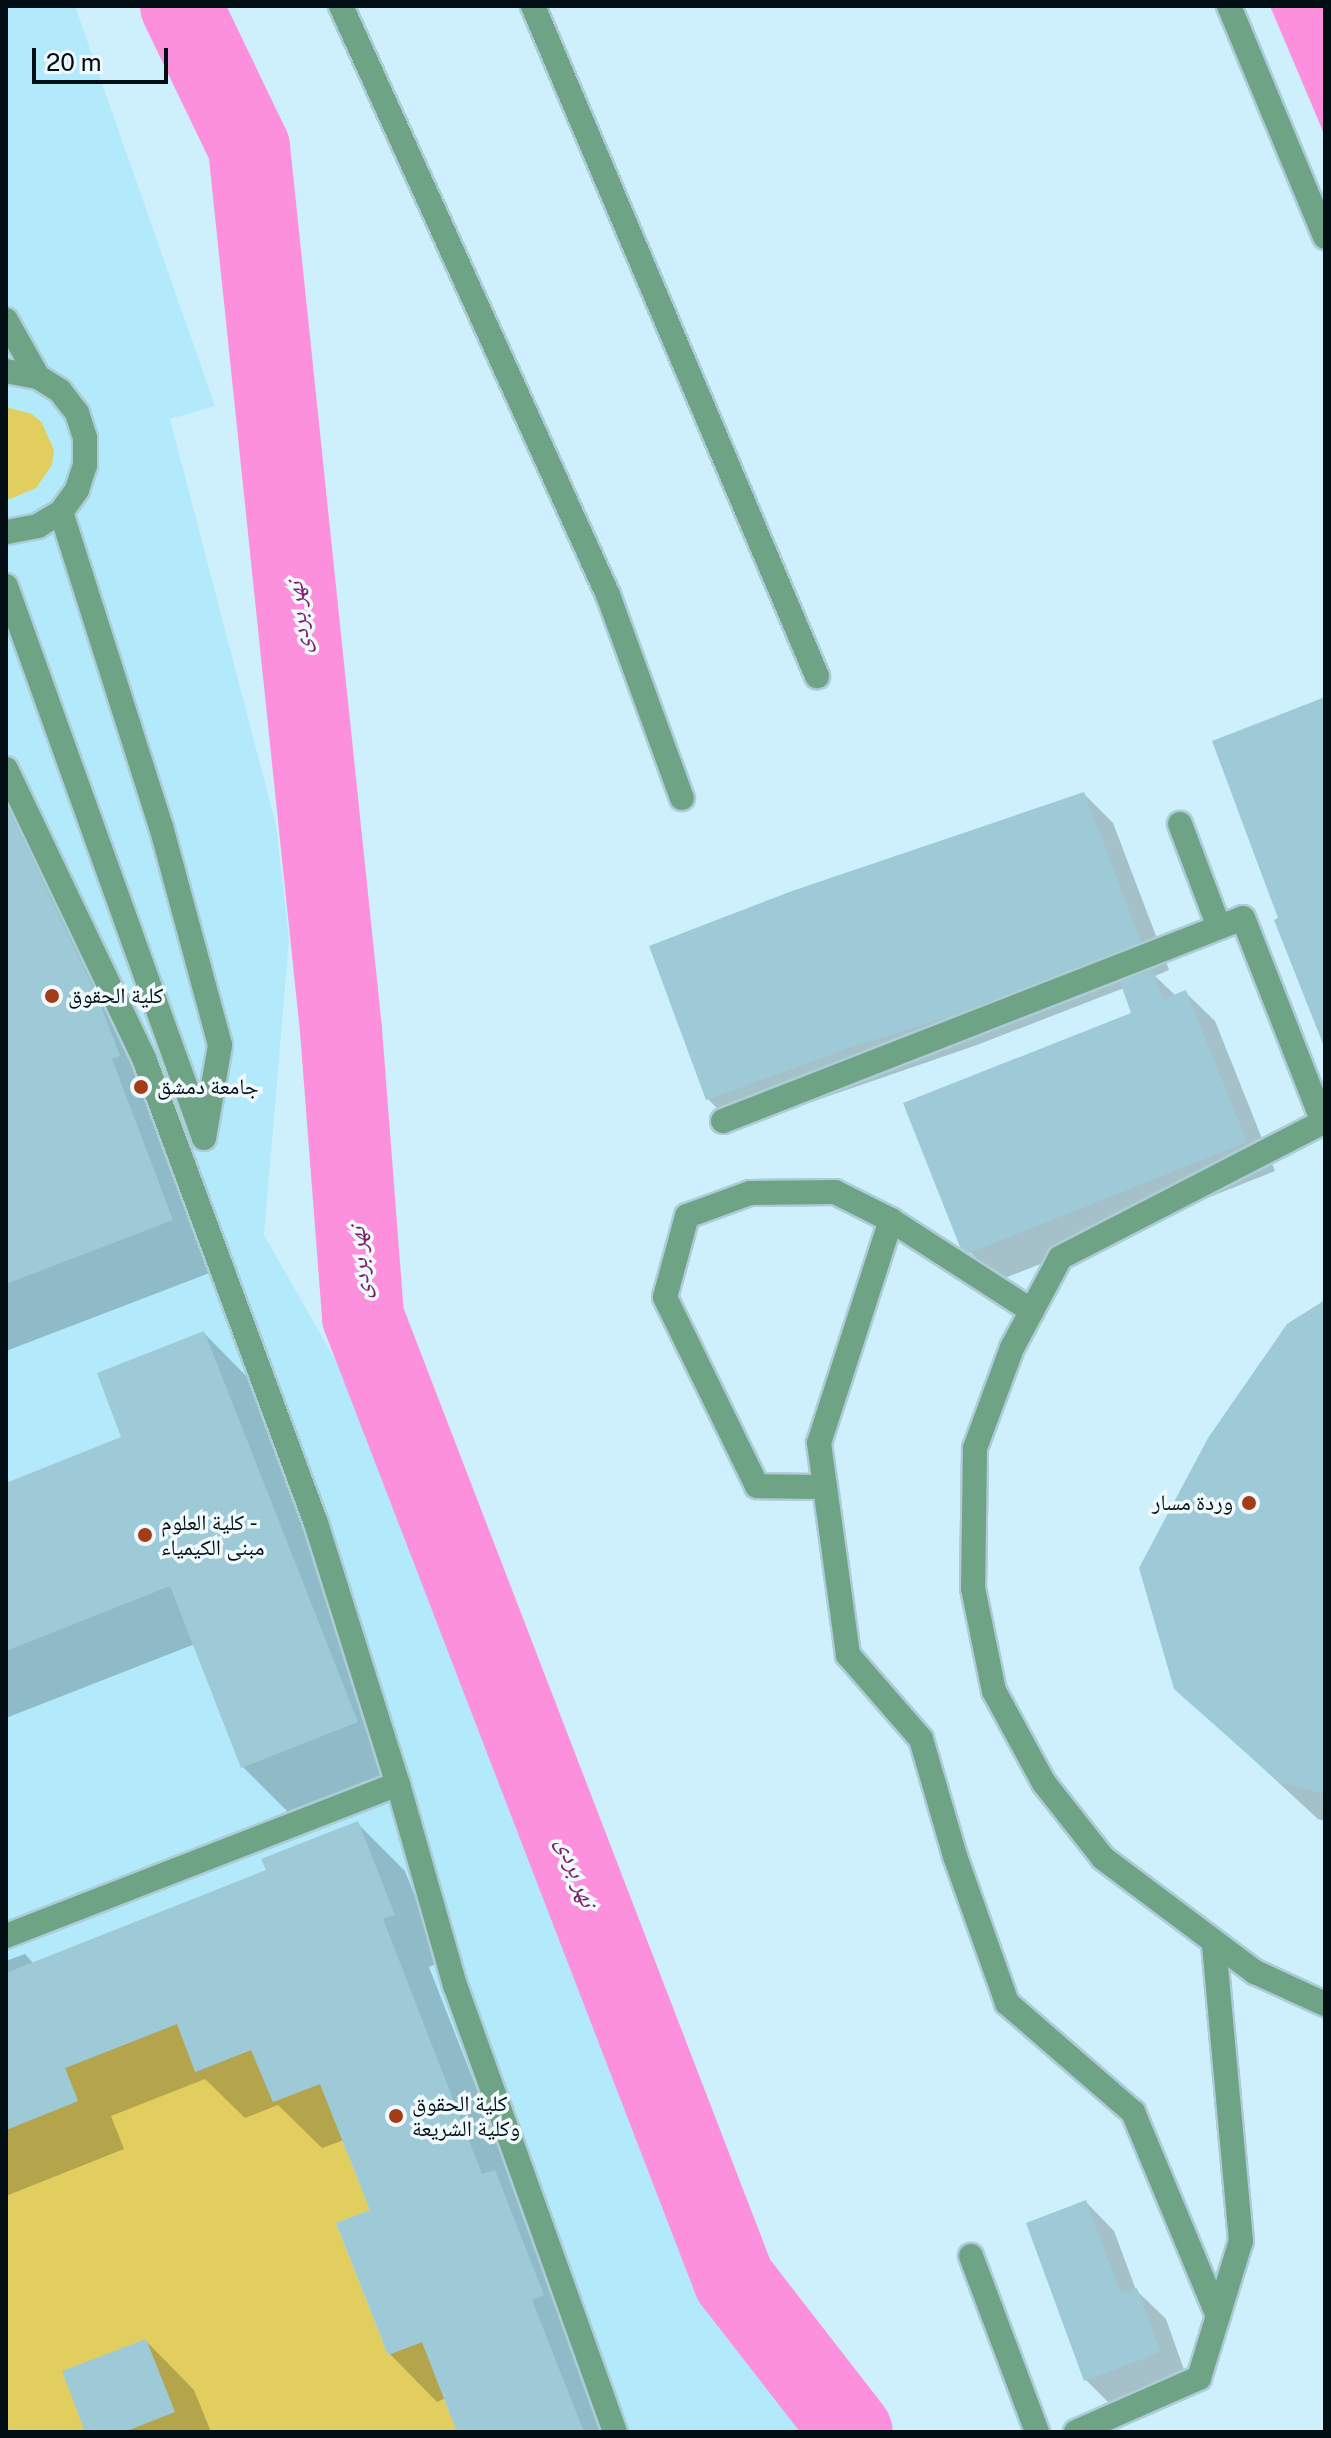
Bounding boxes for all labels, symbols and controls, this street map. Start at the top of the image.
scale bar [36,32,172,82]
text: 20 m [46,48,102,76]
water label: نهر بردى [280,581,316,655]
place label: كلية الحقوق [68,983,163,1009]
marker: كلية الحقوق [43,987,61,1005]
place label: جامعة دمشق [157,1074,259,1100]
marker: جامعة دمشق [132,1078,150,1096]
water label: نهر بردى [342,1226,376,1300]
place label: وردة مسار [1152,1490,1233,1516]
marker: وردة مسار [1240,1494,1258,1512]
place label: كلية العلوم - مبنى الكيمياء [161,1509,264,1560]
marker: كلية العلوم - مبنى الكيمياء [136,1526,154,1544]
water label: نهر بردى [551,1833,603,1911]
place label: كلية الحقوق وكلية الشريعة [412,2090,520,2142]
marker: كلية الحقوق وكلية الشريعة [387,2107,405,2125]

